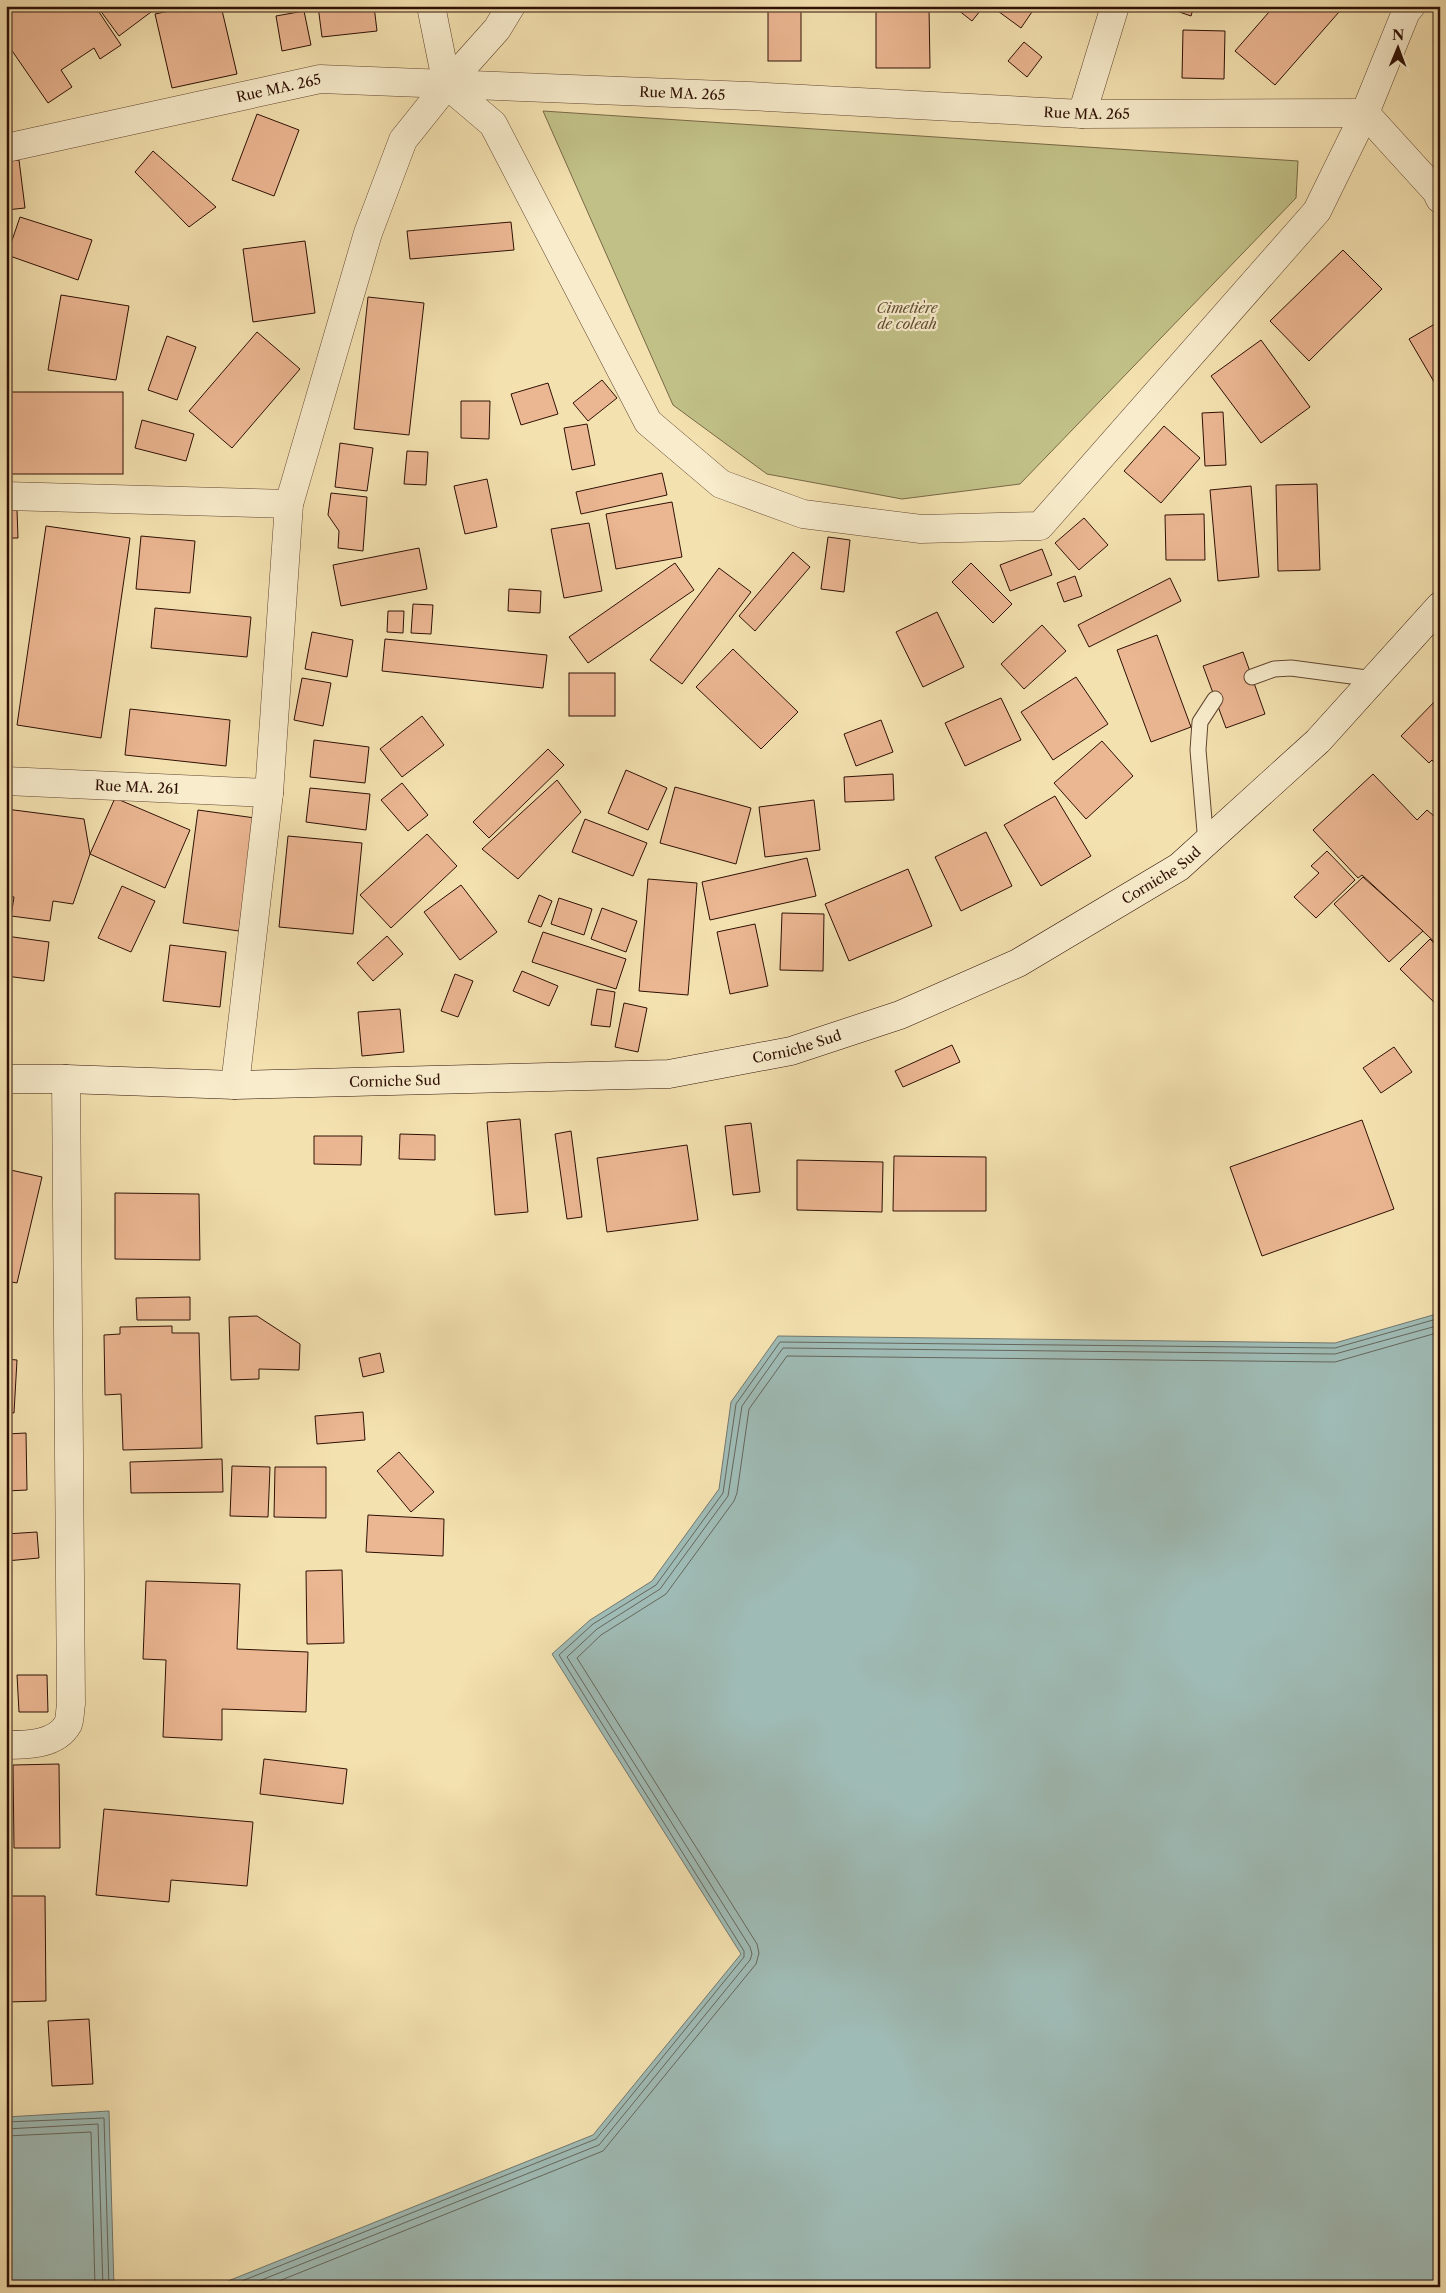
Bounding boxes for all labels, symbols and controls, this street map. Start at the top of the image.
north arrow [1374,22,1424,72]
text: N [1392,26,1404,44]
street label: Rue MA. 265 [234,70,323,106]
street label: Rue MA. 265 [639,83,726,104]
street label: Rue MA. 265 [1043,103,1130,123]
park label: Cimetière de coleah [877,299,939,333]
street label: Rue MA. 261 [94,776,180,798]
street label: Corniche Sud [1118,842,1205,908]
street label: Corniche Sud [751,1026,844,1067]
street label: Corniche Sud [349,1071,441,1091]

